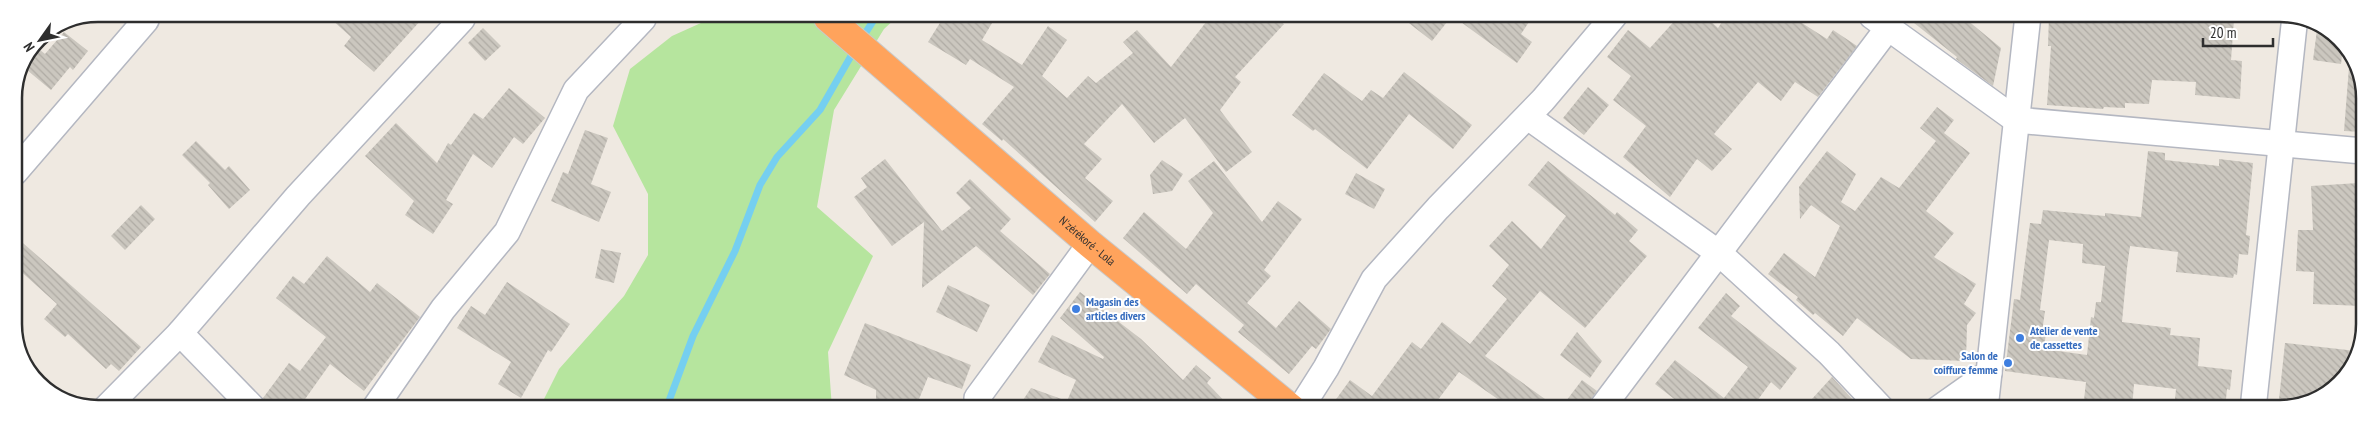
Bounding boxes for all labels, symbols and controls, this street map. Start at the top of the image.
north arrow [15,15,65,65]
scale bar [2203,15,2273,47]
text: 20 m [2210,23,2236,42]
text: N [19,39,39,55]
street label: N'zérékoré - Lola [1056,213,1119,269]
place label: Magasin des articles divers [1086,294,1146,323]
marker: Magasin des articles divers [1070,303,1082,315]
place label: Atelier de vente de cassettes [2029,323,2098,352]
marker: Atelier de vente de cassettes [2014,332,2026,344]
place label: Salon de coiffure femme [1934,348,1998,377]
marker: Salon de coiffure femme [2002,357,2014,369]

